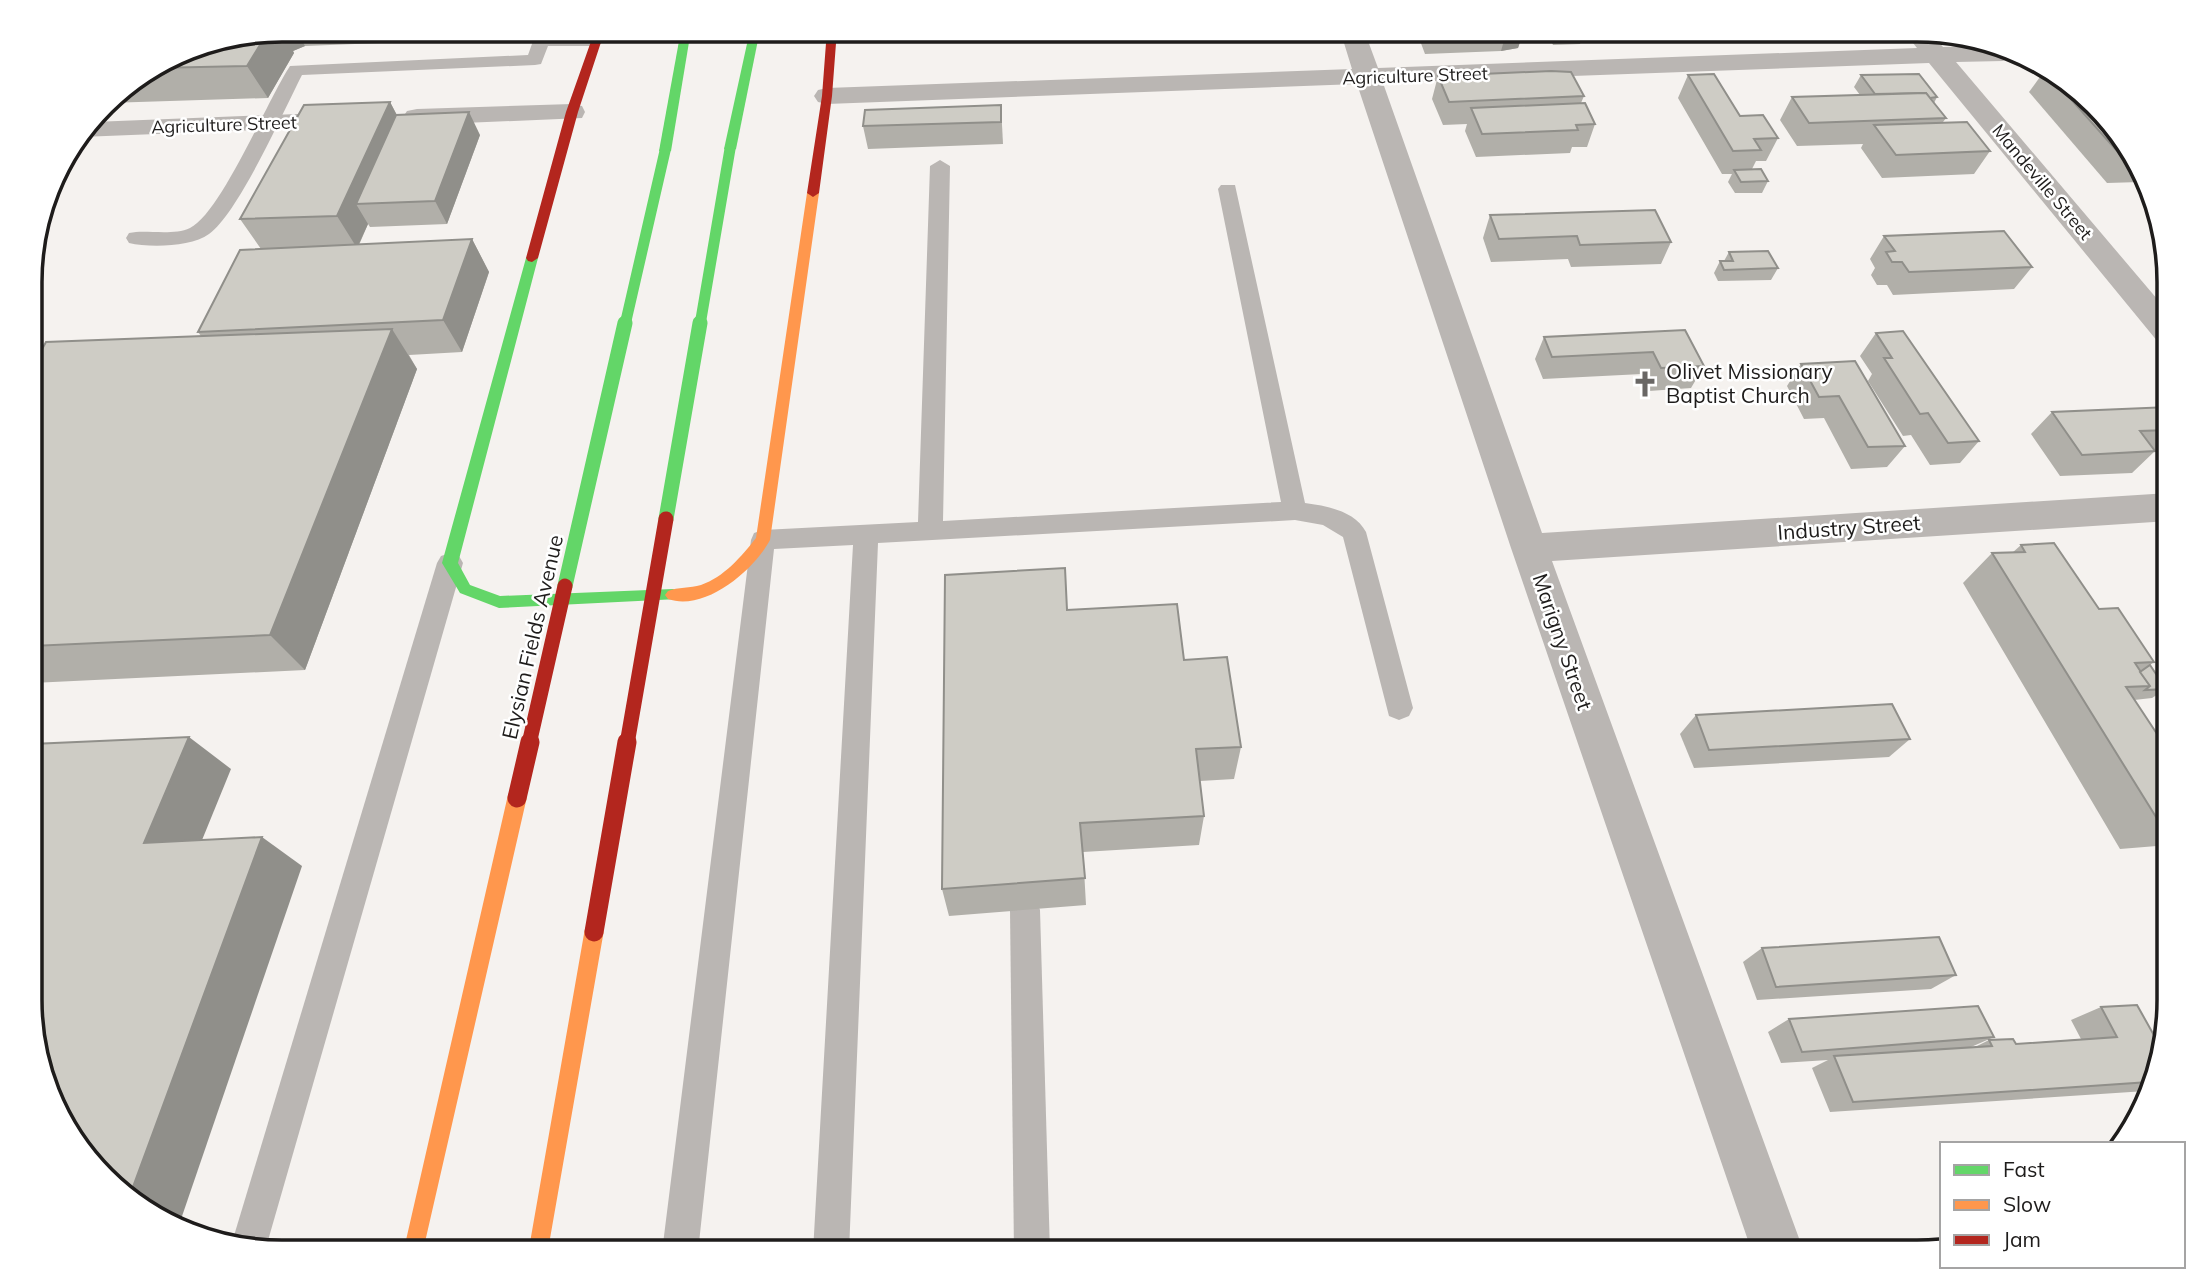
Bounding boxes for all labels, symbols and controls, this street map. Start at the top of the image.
street label: Agriculture Street [1342,61,1488,90]
street label: Agriculture Street [151,110,297,139]
street label: Mandeville Street [1987,119,2097,244]
place label: Olivet Missionary Baptist Church [1666,358,1833,408]
church icon: Olivet Missionary Baptist Church [1630,369,1660,399]
street label: Industry Street [1777,509,1921,545]
street label: Elysian Fields Avenue [496,532,568,742]
street label: Marigny Street [1527,570,1598,713]
legend [1940,1142,2185,1268]
text: Fast [2003,1156,2045,1182]
text: Slow [2003,1191,2051,1217]
text: Jam [2003,1226,2041,1252]

